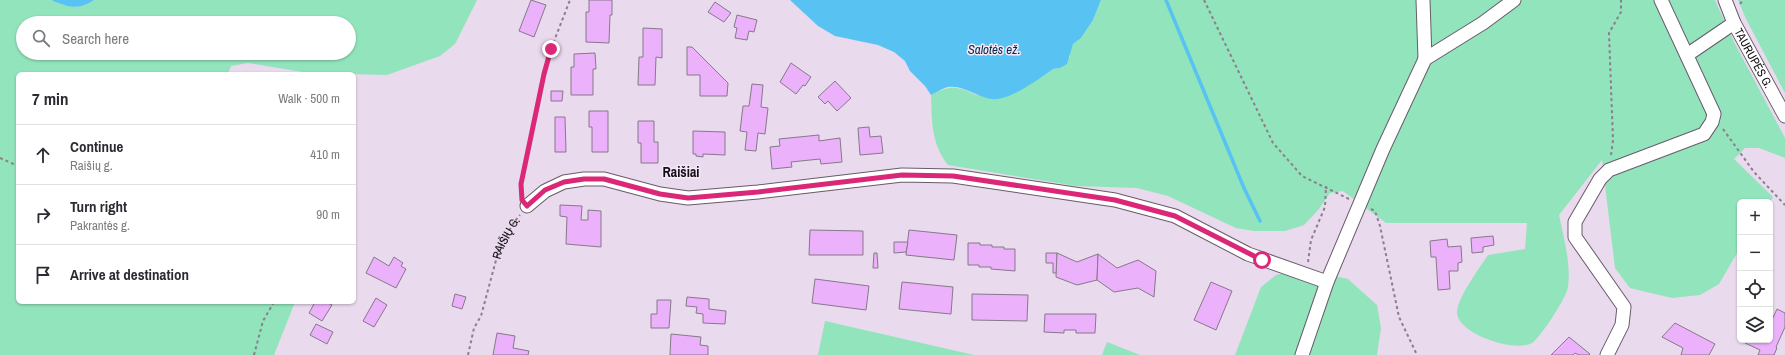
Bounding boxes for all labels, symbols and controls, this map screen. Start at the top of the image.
search box [16,16,356,60]
street label: TAURUPĖS G. [1730,26,1776,91]
icon: search [30,27,52,49]
text: Search here [62,28,129,49]
route end [542,40,560,58]
water label: Salotės ež. [968,41,1020,58]
text: 7 min [32,87,68,110]
text: Walk · 500 m [278,90,340,107]
text: Continue [70,136,123,157]
icon: ahead [32,144,54,166]
text: 410 m [310,146,340,163]
text: Raišių g. [70,157,113,174]
district label: Raišiai [662,163,700,181]
text: Turn right [70,196,127,217]
map controls [1737,199,1773,343]
button: + [1737,199,1773,235]
icon: right [32,204,54,226]
text: 90 m [316,206,340,223]
street label: RAIŠIŲ G. [489,213,523,261]
text: Pakrantės g. [70,217,130,234]
button: − [1737,235,1773,271]
route start [1253,251,1271,269]
icon: arrive [32,264,54,286]
text: Arrive at destination [70,264,189,285]
button: locate [1737,271,1773,307]
button: layers [1737,307,1773,343]

